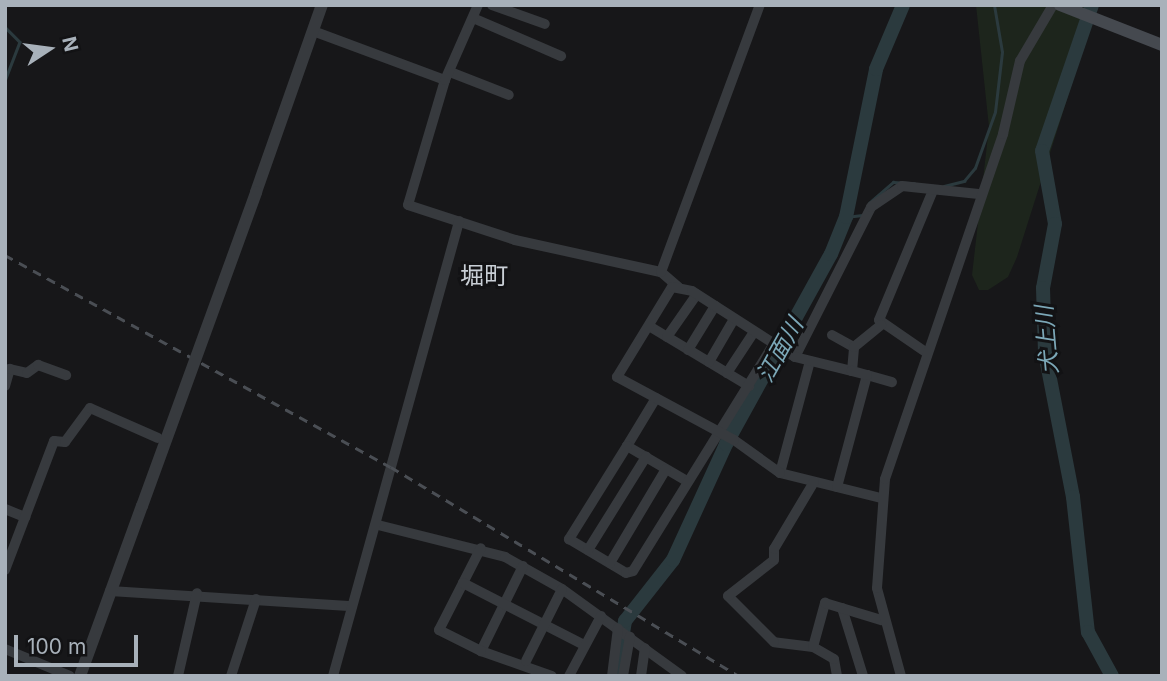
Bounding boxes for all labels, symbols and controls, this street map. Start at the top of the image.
north arrow [14,14,84,84]
text: N [57,35,83,54]
district label: 堀町 [460,262,508,290]
water label: 犬上川 [1030,304,1064,376]
water label: 江面川 [751,313,809,387]
scale bar [18,622,142,666]
text: 100 m [27,634,86,659]

